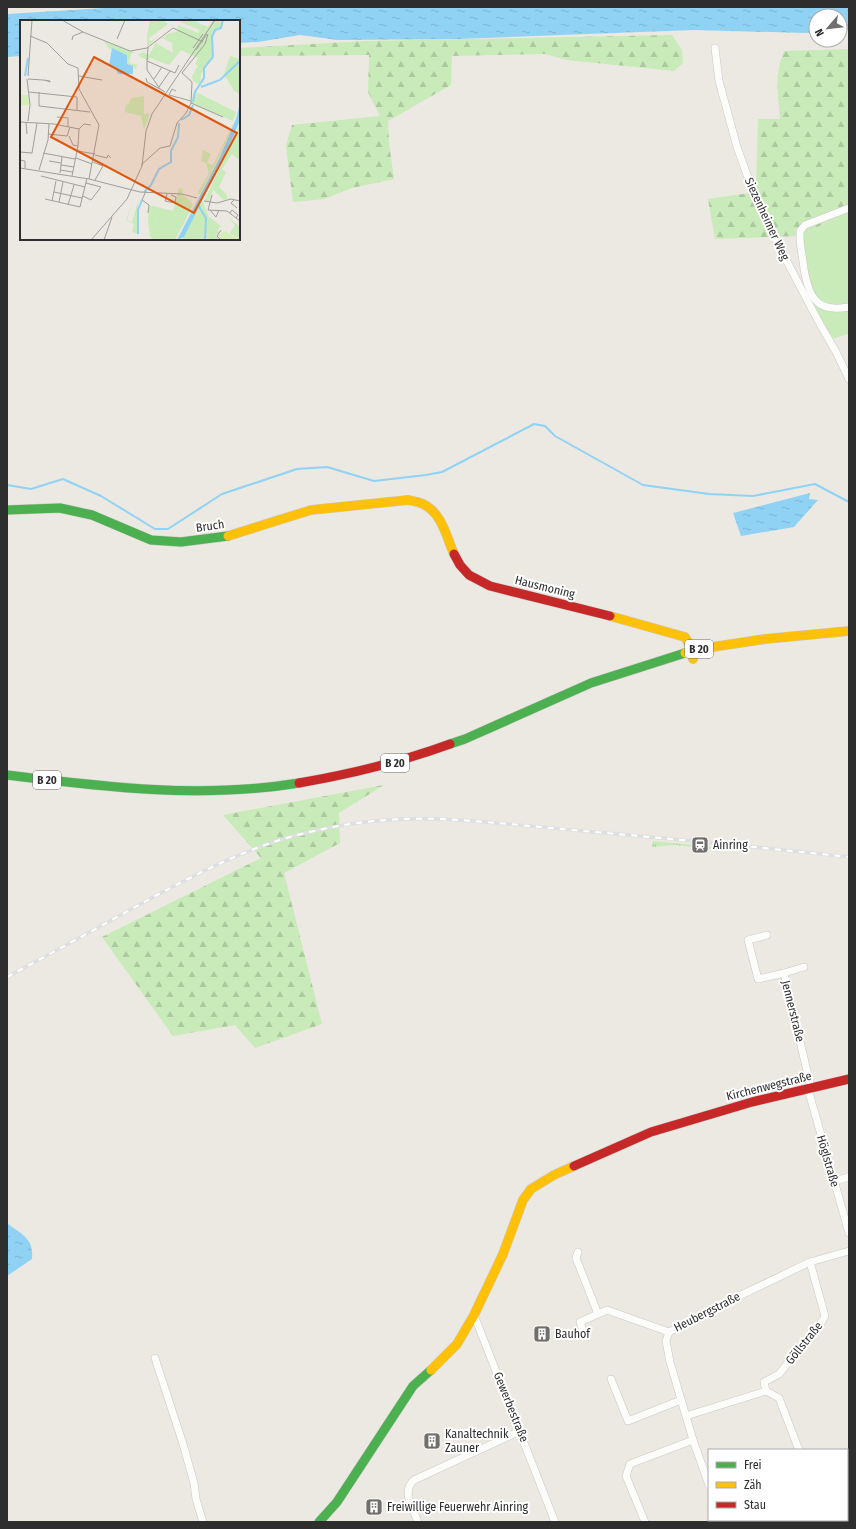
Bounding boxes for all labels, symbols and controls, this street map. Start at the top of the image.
north arrow [808,8,848,48]
inset map [20,20,240,240]
text: N [812,26,827,38]
street label: Siezenheimer Weg [742,175,792,263]
street label: Bruch [195,517,225,535]
street label: Hausmoning [514,573,577,601]
road number: B 20 [685,640,713,658]
road number: B 20 [381,754,409,772]
road number: B 20 [33,771,61,789]
station icon: Ainring [690,835,710,855]
place label: Ainring [713,838,748,852]
street label: Jennerstraße [779,979,807,1043]
street label: Kirchenwegstraße [725,1069,813,1103]
street label: Höglstraße [814,1133,842,1189]
street label: Heubergstraße [672,1289,743,1335]
street label: Göllstraße [783,1319,825,1367]
building icon: Bauhof [532,1324,552,1344]
place label: Bauhof [555,1327,591,1341]
street label: Gewerbestraße [491,1370,531,1444]
place label: Kanaltechnik Zauner [445,1427,509,1455]
building icon: Kanaltechnik Zauner [422,1431,442,1451]
legend [708,1449,848,1521]
text: Frei [744,1458,762,1472]
text: Zäh [744,1478,762,1492]
building icon: Freiwillige Feuerwehr Ainring [364,1497,384,1517]
text: Stau [744,1498,766,1512]
place label: Freiwillige Feuerwehr Ainring [387,1500,529,1514]

